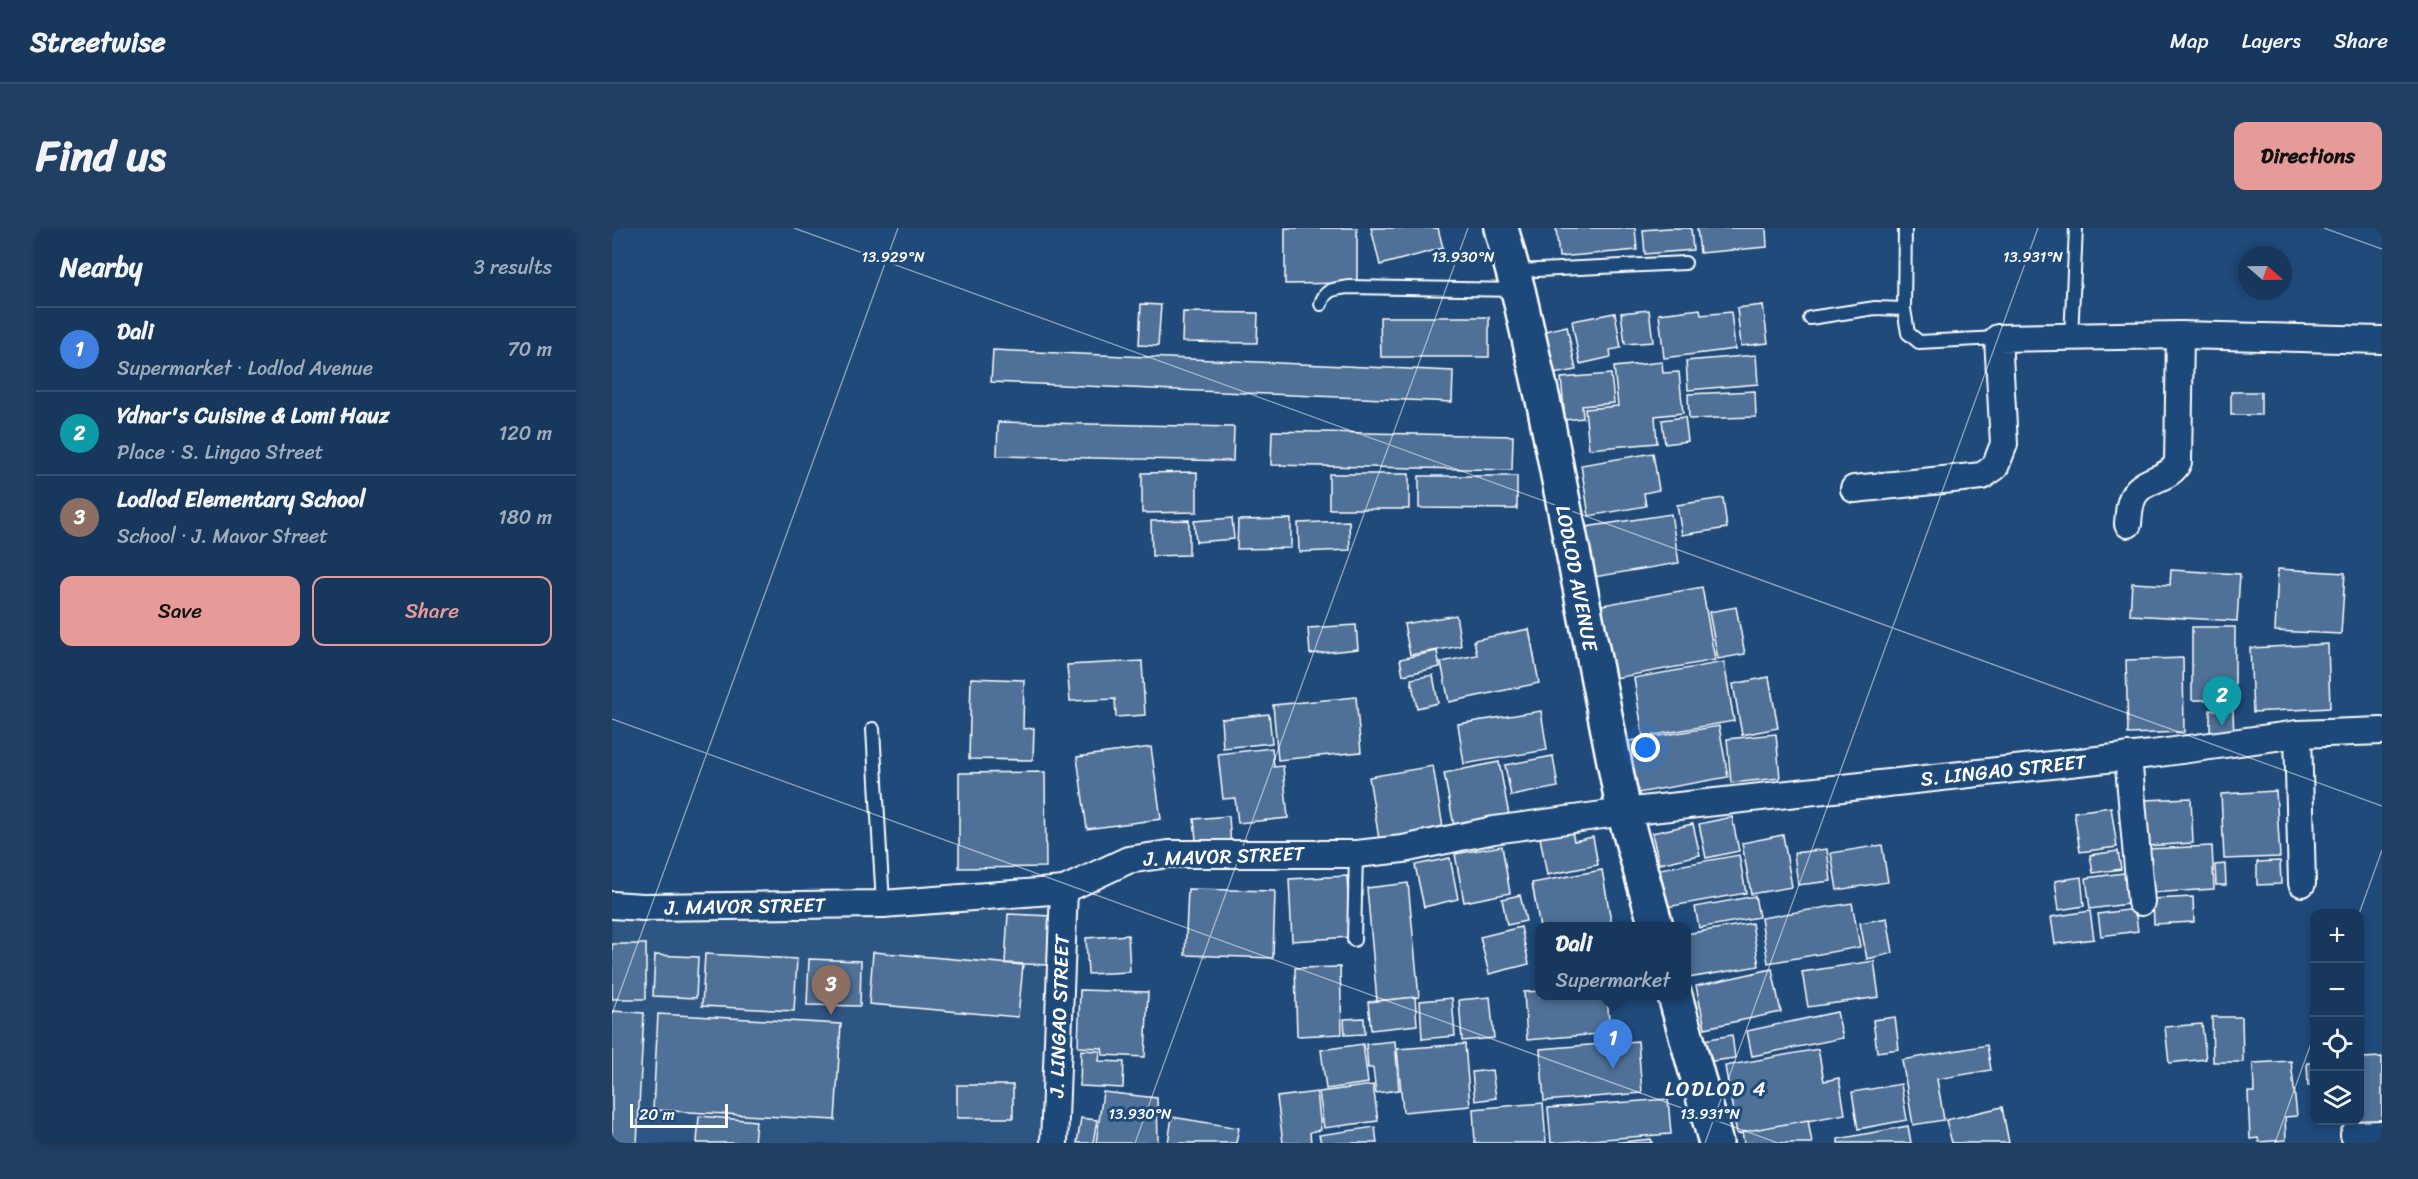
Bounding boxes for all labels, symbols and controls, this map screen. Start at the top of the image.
text: Streetwise [30,17,166,66]
text: Map [2170,22,2209,60]
text: Layers [2242,22,2301,60]
text: Share [2334,22,2388,60]
text: Find us [36,119,166,193]
button: Directions [2234,122,2382,190]
text: Nearby [60,244,142,290]
text: 13.929°N [861,244,925,270]
text: 13.930°N [1432,244,1495,270]
text: 13.931°N [2003,244,2064,270]
north arrow [2238,246,2292,300]
text: 3 results [474,250,552,285]
text: Dali [117,312,154,351]
text: 1 [75,332,84,367]
text: 70 m [507,332,552,367]
text: Supermarket · Lodlod Avenue [117,351,373,386]
text: Ydnar's Cuisine & Lomi Hauz [117,396,389,435]
text: 2 [74,416,85,451]
text: 120 m [499,416,552,451]
text: Place · S. Lingao Street [117,435,324,470]
text: Lodlod Elementary School [117,480,366,519]
text: 3 [74,500,85,535]
text: 180 m [498,500,552,535]
street label: LODLOD AVENUE [1545,502,1608,656]
text: School · J. Mavor Street [117,519,328,554]
button: Save [60,576,300,646]
button: Share [312,576,552,646]
pin: 2 [2202,676,2242,726]
your location [1631,733,1660,762]
street label: S. LINGAO STREET [1919,744,2089,797]
street label: J. MAVOR STREET [1142,836,1306,877]
street label: J. MAVOR STREET [663,888,827,925]
map controls [2310,909,2364,1125]
button: + [2310,909,2364,963]
popup [1535,922,1691,1000]
text: Dali [1556,924,1592,963]
street label: J. LINGAO STREET [1039,933,1080,1099]
text: Supermarket [1556,963,1670,998]
button: − [2310,963,2364,1017]
pin: 3 [812,966,850,1015]
button: locate [2310,1017,2364,1071]
pin: 1 [1594,1020,1632,1069]
district label: LODLOD 4 [1665,1070,1767,1108]
button: layers [2310,1071,2364,1125]
text: 20 m [639,1100,675,1129]
scale bar [630,1101,728,1128]
text: 13.930°N [1109,1101,1172,1127]
text: 13.931°N [1680,1101,1741,1127]

